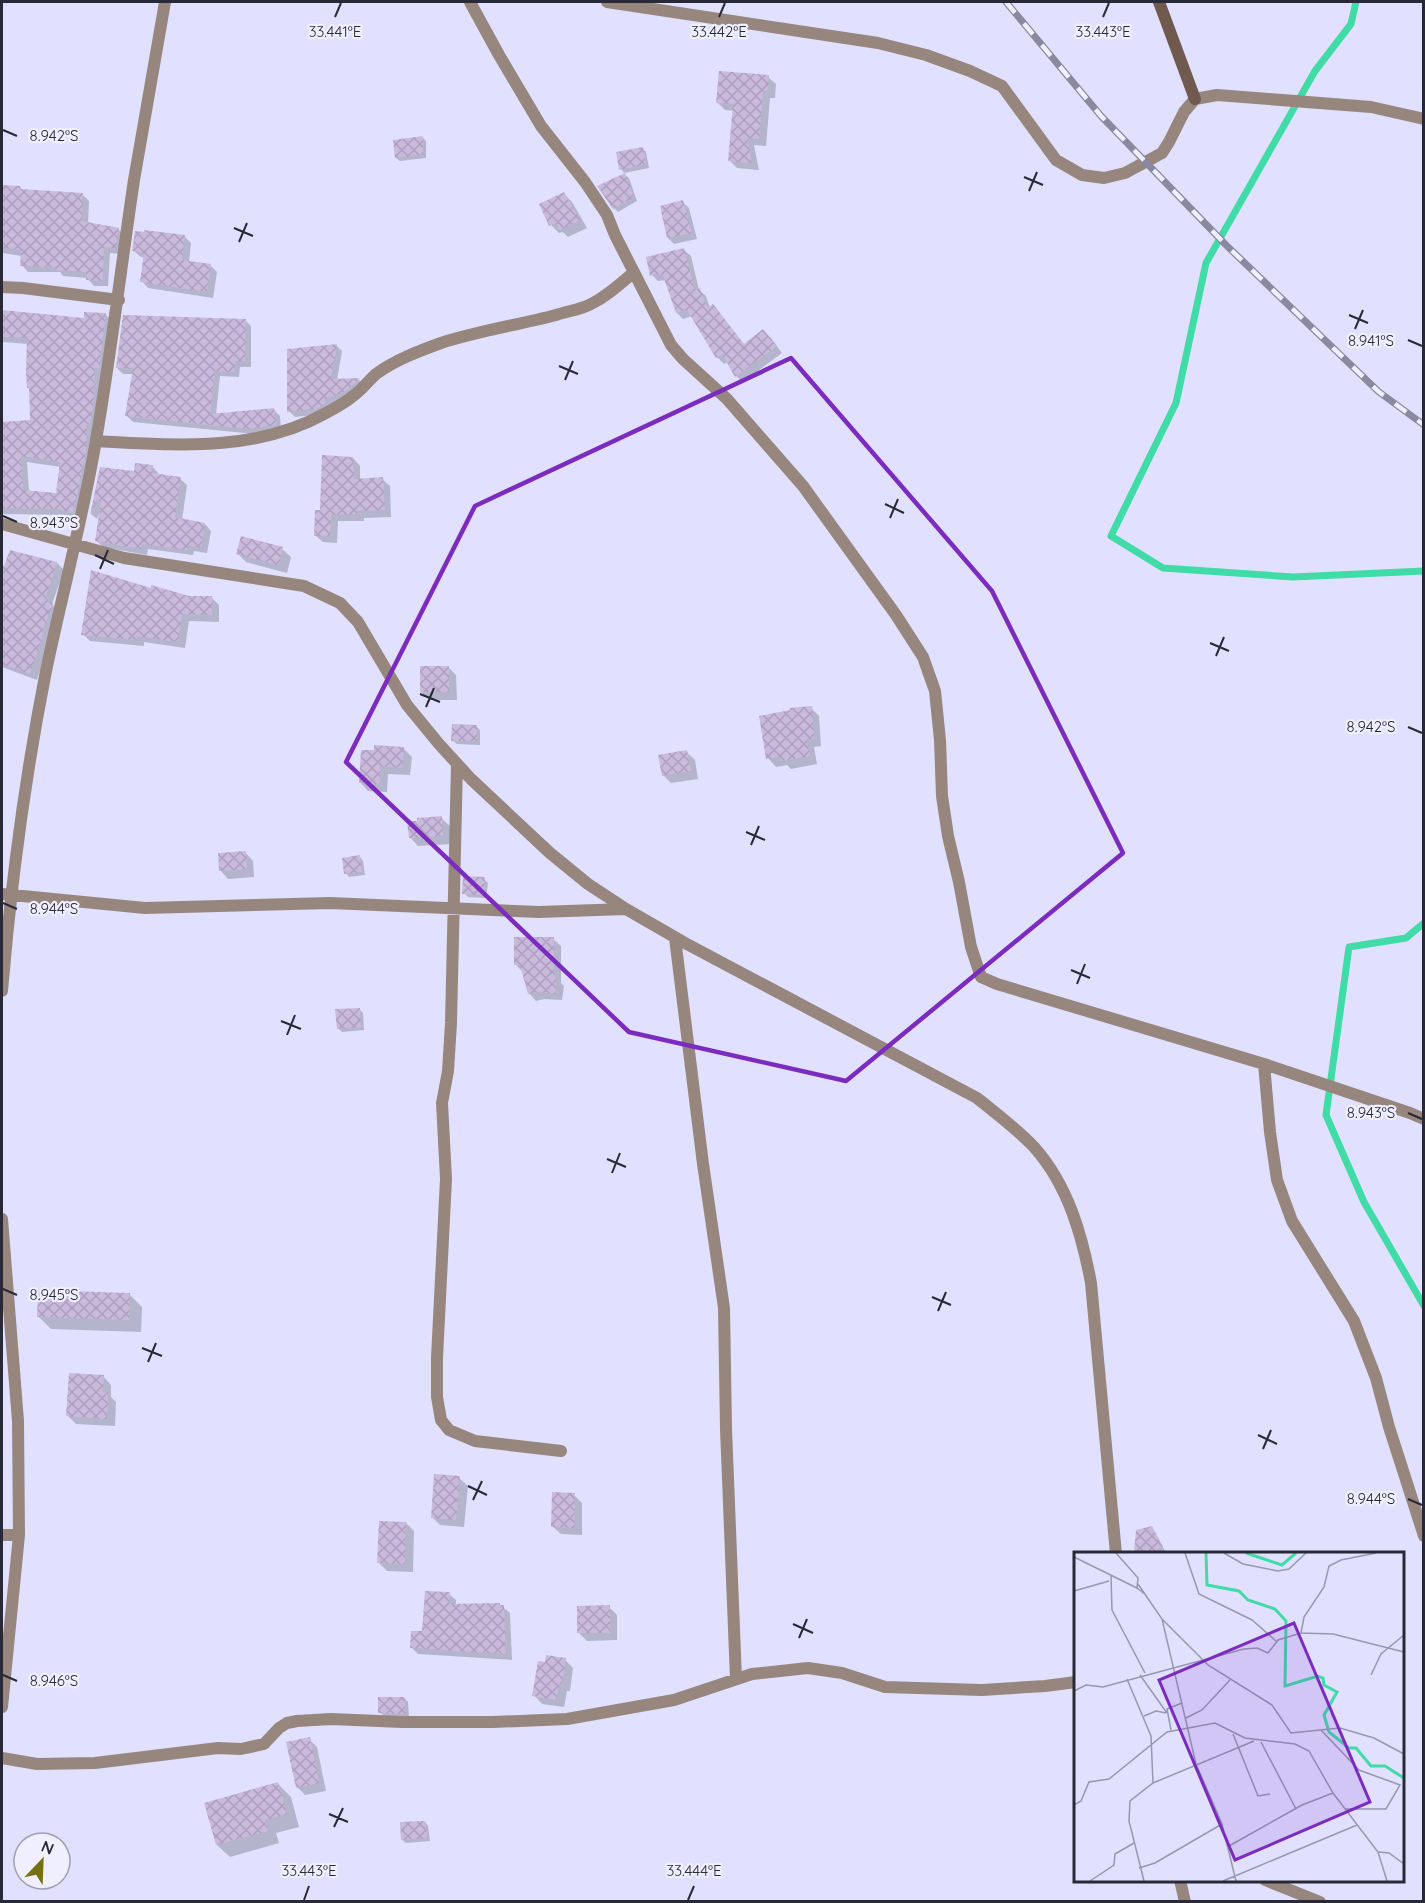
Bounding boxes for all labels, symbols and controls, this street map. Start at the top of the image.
text: 33.441°E [309,22,361,41]
text: 33.442°E [691,22,747,41]
text: 33.443°E [1075,22,1131,41]
text: 8.942°S [30,126,78,145]
text: 8.941°S [1348,331,1394,350]
text: 8.943°S [30,513,78,532]
text: 8.942°S [1347,717,1395,736]
text: 8.944°S [30,899,78,918]
text: 8.943°S [1347,1103,1395,1122]
text: 8.945°S [30,1285,78,1304]
text: 8.944°S [1347,1489,1395,1508]
inset map [1074,1552,1404,1882]
text: 8.946°S [30,1671,78,1690]
north arrow [12,1831,72,1891]
text: N [39,1836,57,1859]
text: 33.443°E [281,1861,337,1880]
text: 33.444°E [666,1861,722,1880]

